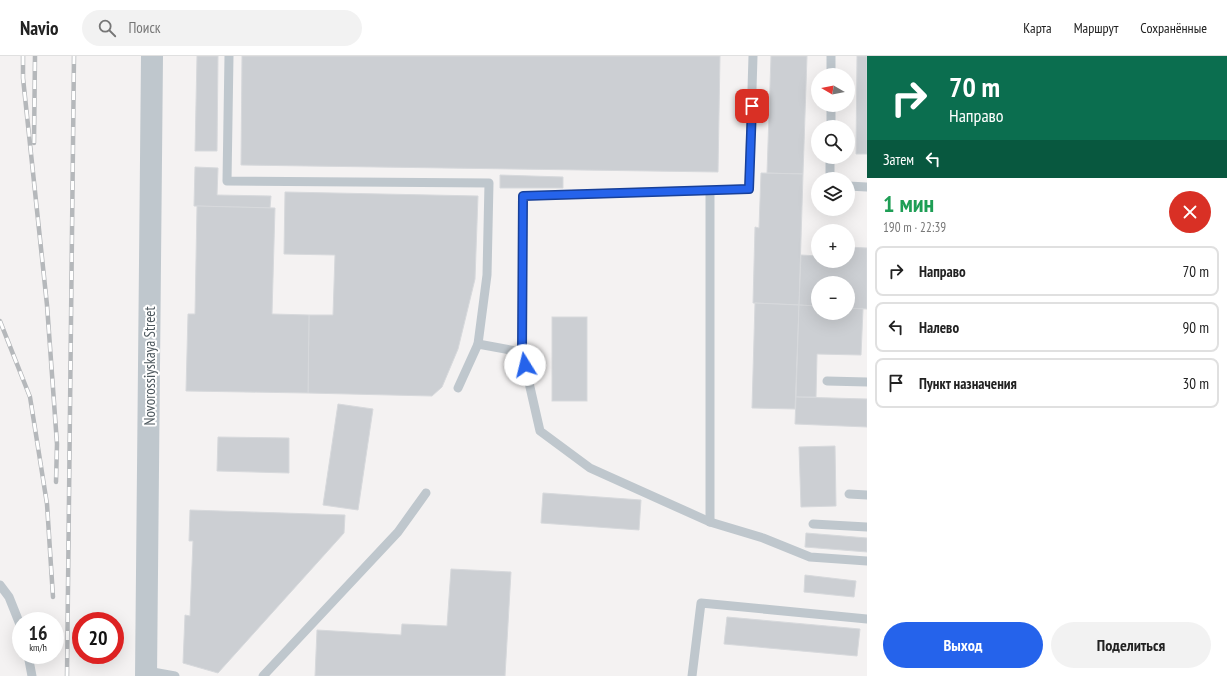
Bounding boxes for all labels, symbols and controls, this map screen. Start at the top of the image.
search box [82,10,362,46]
text: Navio [20,16,58,40]
icon: search [96,17,118,39]
text: Поиск [128,18,161,37]
text: Карта [1023,19,1052,37]
text: Маршрут [1074,19,1118,37]
text: Сохранённые [1140,19,1207,37]
north arrow [811,68,855,112]
map controls [811,68,855,320]
text: 70 m [949,68,1000,105]
icon: right [883,72,935,124]
pin [735,89,769,123]
icon: arrive [741,95,763,117]
text: Направо [949,104,1004,127]
button: search [811,120,855,164]
icon: left [922,148,944,170]
text: Затем [883,150,914,169]
button: layers [811,172,855,216]
text: 1 мин [883,188,934,219]
button: close [1169,191,1211,233]
text: 190 m · 22:39 [883,219,946,236]
button: + [811,224,855,268]
icon: right [885,260,907,282]
text: Направо [919,262,966,281]
text: 70 m [1183,262,1209,281]
button: − [811,276,855,320]
street label: Novorossiyskaya Street [140,306,159,426]
icon: left [885,316,907,338]
text: Налево [919,318,959,337]
text: 90 m [1183,318,1209,337]
position arrow [504,344,546,386]
icon: arrive [885,372,907,394]
text: Пункт назначения [919,374,1017,393]
text: 30 m [1183,374,1209,393]
speed limit sign: 20 [72,612,124,664]
text: 16 [28,620,48,646]
button: Выход [883,622,1043,668]
button: Поделиться [1051,622,1211,668]
text: km/h [29,641,47,654]

